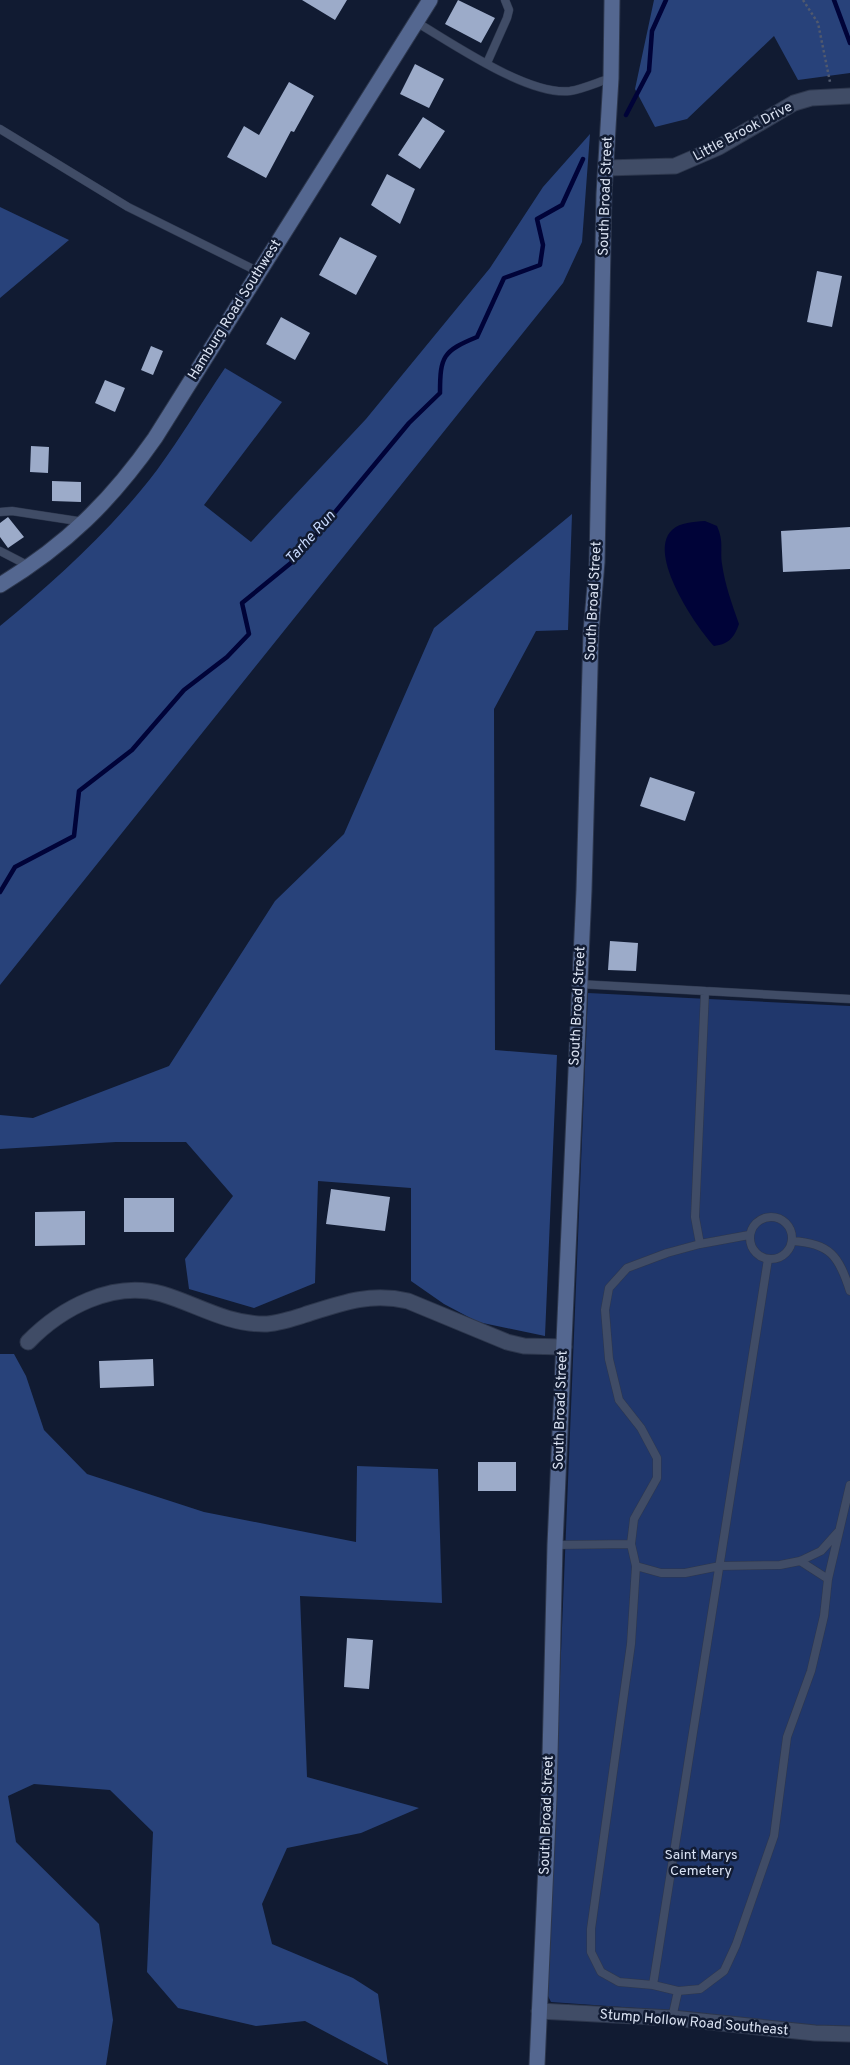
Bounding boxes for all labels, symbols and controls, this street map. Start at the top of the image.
street label: Little Brook Drive [690,99,796,165]
street label: South Broad Street [595,136,617,256]
street label: Hamburg Road Southwest [185,237,285,383]
water label: Tarhe Run [282,507,340,569]
street label: South Broad Street [582,541,606,661]
street label: South Broad Street [566,946,590,1066]
street label: South Broad Street [550,1350,572,1470]
street label: South Broad Street [536,1755,558,1875]
park label: Saint Marys Cemetery [664,1847,738,1880]
street label: Stump Hollow Road Southeast [599,2006,789,2040]

